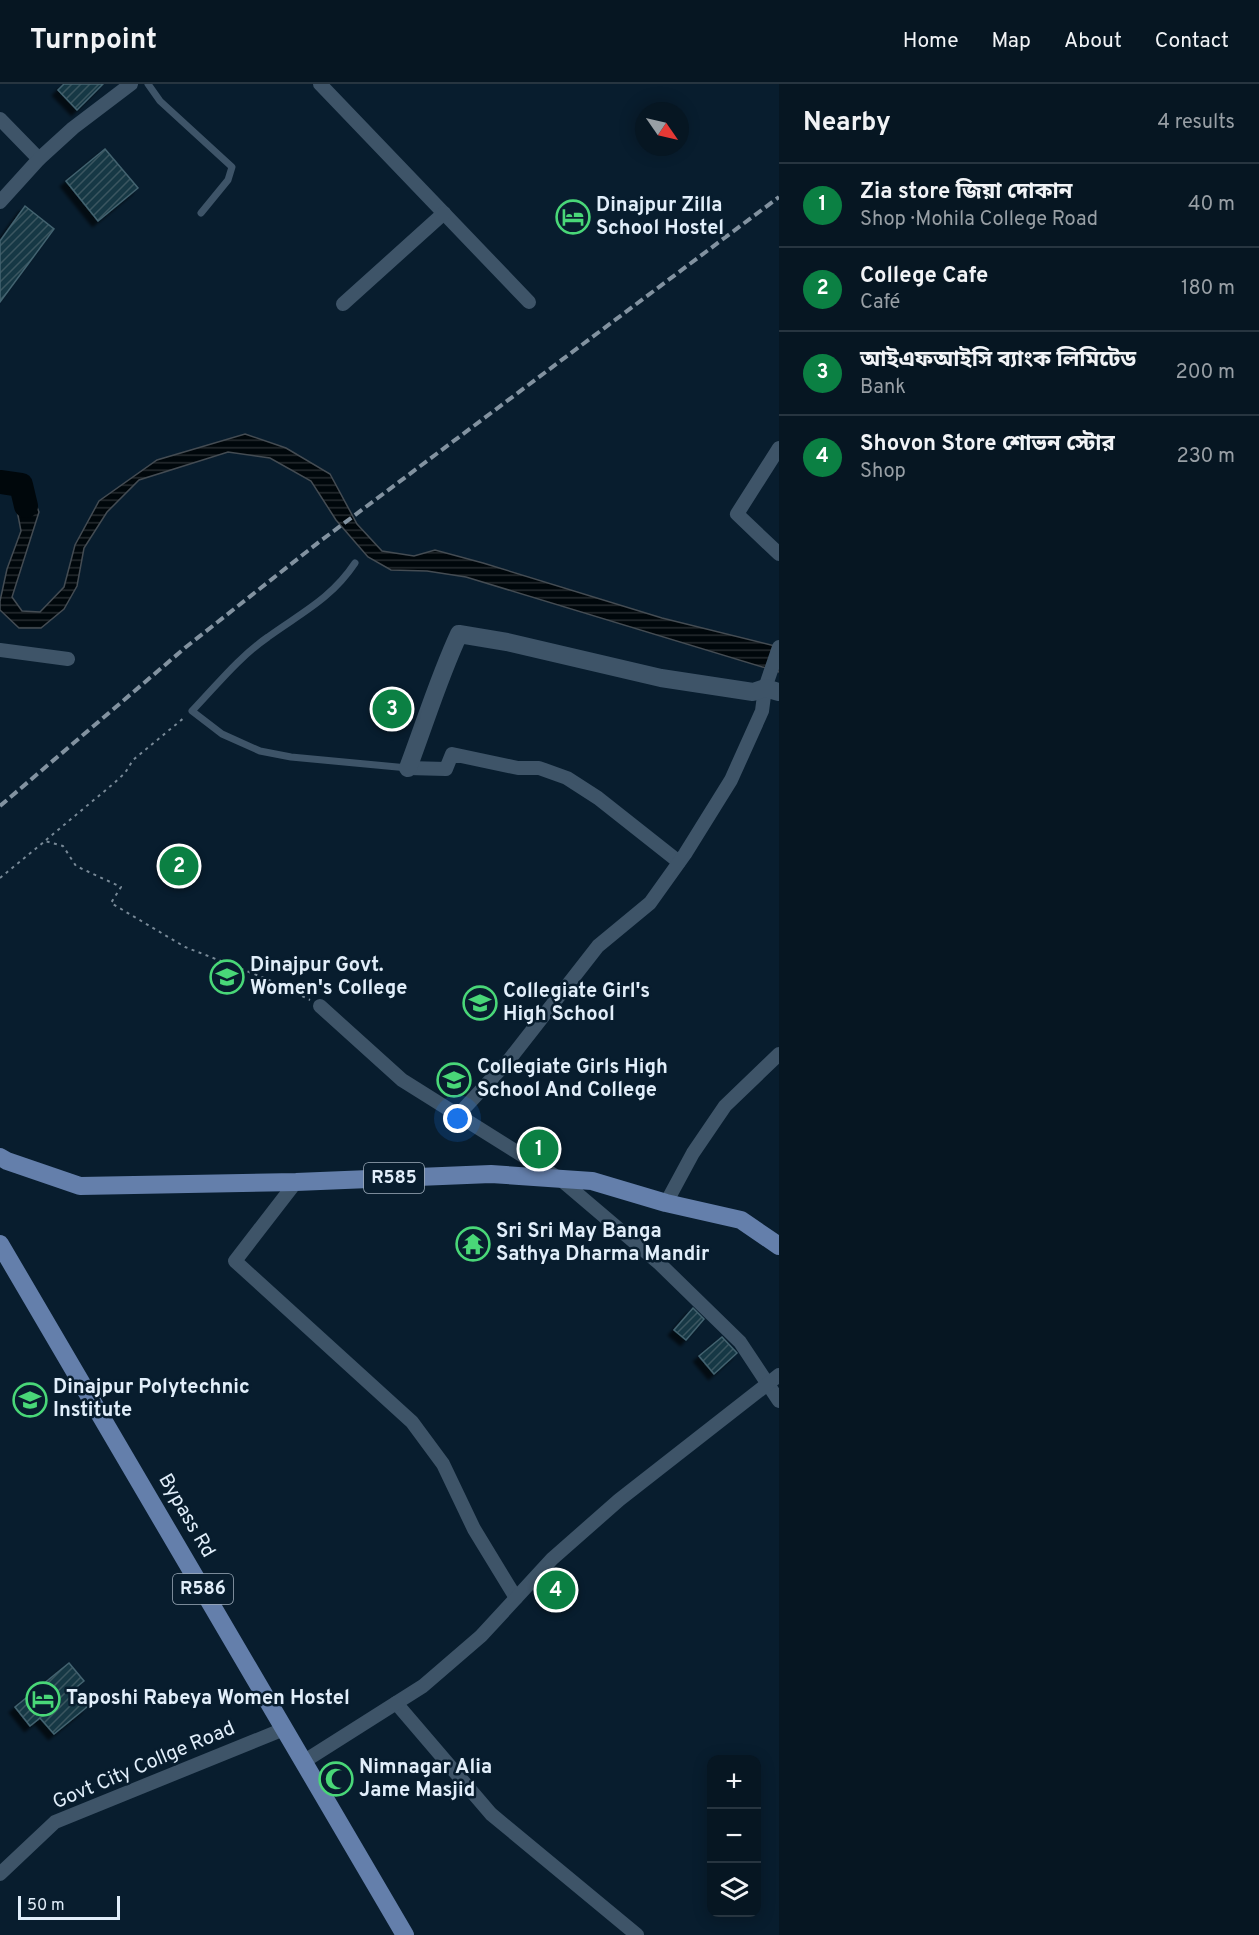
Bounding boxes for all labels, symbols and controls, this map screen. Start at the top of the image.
text: Turnpoint [30,23,157,59]
text: Home [903,28,959,55]
text: Map [992,28,1031,55]
text: About [1064,28,1122,55]
text: Contact [1155,28,1229,55]
north arrow [635,102,689,156]
text: Nearby [803,107,891,140]
text: 4 results [1158,110,1235,136]
text: Zia store জিয়া দোকান [860,179,1072,206]
text: 1 [819,192,827,218]
text: 40 m [1188,192,1235,218]
place label: Dinajpur Zilla School Hostel [596,193,724,242]
hotel icon: Dinajpur Zilla School Hostel [555,199,591,235]
text: Shop · Mohila College Road [860,207,1098,233]
text: College Cafe [860,263,988,290]
text: 2 [816,276,829,302]
text: 180 m [1181,276,1235,302]
text: Café [860,290,900,316]
text: আইএফআইসি ব্যাংক লিমিটেড [860,347,1136,374]
text: 3 [817,360,829,386]
text: 200 m [1176,360,1235,386]
text: Bank [860,375,906,401]
text: Shovon Store শোভন স্টোর [860,431,1115,458]
text: 4 [816,444,829,470]
text: 230 m [1176,444,1235,470]
text: Shop [860,459,906,485]
pin: 3 [372,686,412,732]
pin: 2 [160,844,198,888]
place label: Dinajpur Govt. Women's College [250,953,407,1002]
school or university icon: Dinajpur Govt. Women's College [209,959,245,995]
place label: Collegiate Girl's High School [503,979,650,1028]
school or university icon: Collegiate Girl's High School [462,985,498,1021]
place label: Collegiate Girls High School And College [477,1055,668,1104]
school or university icon: Collegiate Girls High School And College [436,1062,472,1098]
your location [443,1104,472,1133]
pin: 1 [520,1126,558,1172]
road number: R585 [364,1163,424,1193]
place label: Sri Sri May Banga Sathya Dharma Mandir [496,1219,710,1268]
temple icon: Sri Sri May Banga Sathya Dharma Mandir [455,1226,491,1262]
place label: Dinajpur Polytechnic Institute [53,1375,250,1424]
school or university icon: Dinajpur Polytechnic Institute [12,1382,48,1418]
street label: Bypass Rd [152,1469,220,1563]
pin: 4 [536,1568,576,1612]
road number: R586 [173,1574,233,1604]
hotel icon: Taposhi Rabeya Women Hostel [25,1681,61,1717]
place label: Taposhi Rabeya Women Hostel [66,1686,350,1712]
street label: Govt City Collge Road [49,1716,239,1816]
place label: Nimnagar Alia Jame Masjid [359,1755,492,1804]
map controls [707,1755,761,1917]
button: + [707,1755,761,1809]
mosque icon: Nimnagar Alia Jame Masjid [318,1761,354,1797]
button: − [707,1809,761,1863]
button: layers [707,1863,761,1917]
scale bar [18,1893,120,1920]
text: 50 m [27,1896,65,1916]

